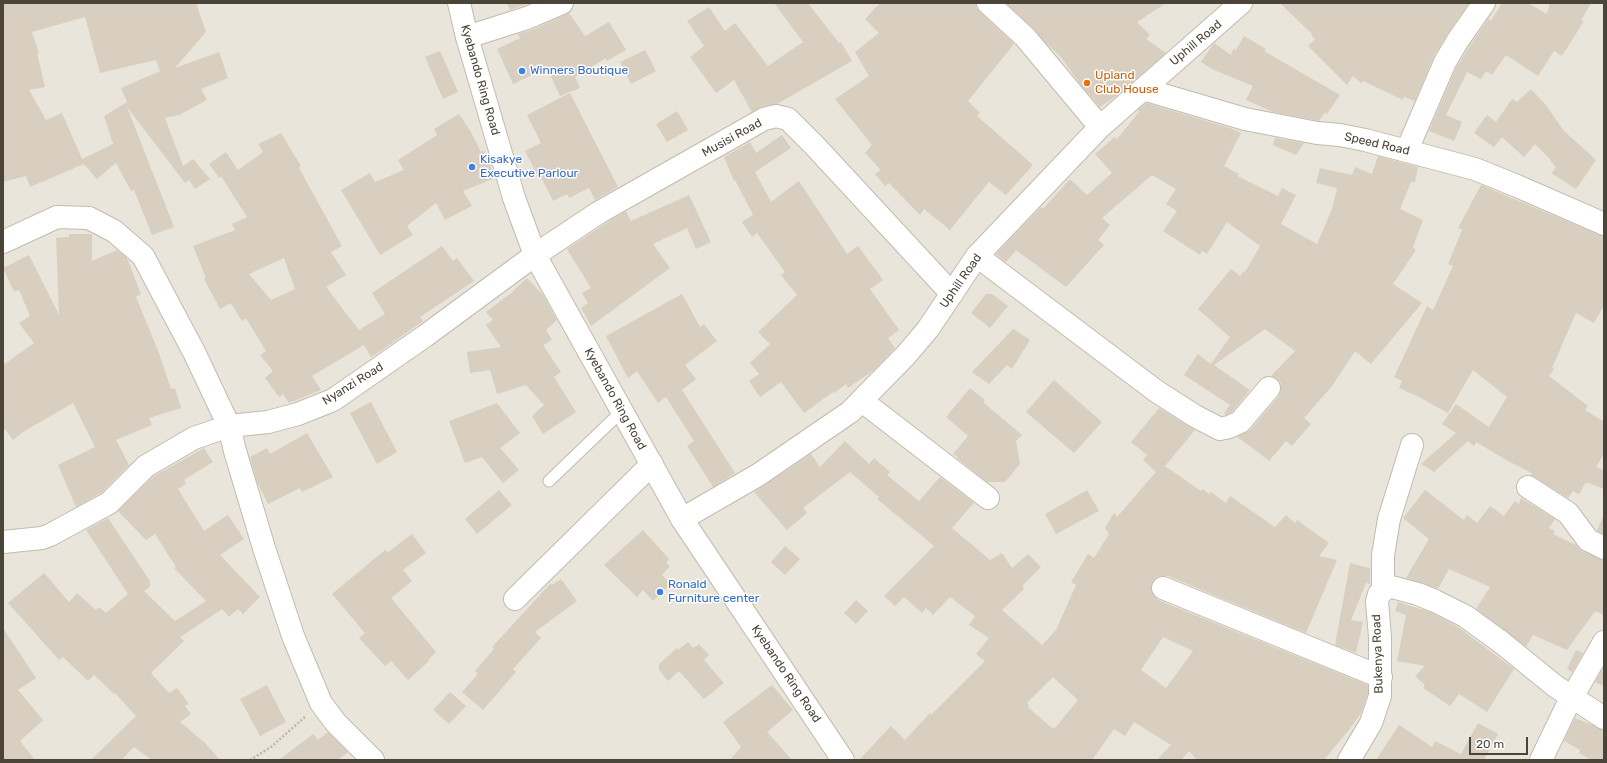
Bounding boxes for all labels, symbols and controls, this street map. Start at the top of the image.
street label: Uphill Road [1167,17,1225,69]
street label: Kyebando Ring Road [457,23,503,137]
place label: Winners Boutique [530,64,628,78]
marker: Winners Boutique [517,66,527,76]
place label: Upland Club House [1095,69,1159,97]
marker: Upland Club House [1082,78,1092,88]
street label: Musisi Road [700,116,764,160]
street label: Speed Road [1343,129,1411,159]
place label: Kisakye Executive Parlour [480,153,578,181]
marker: Kisakye Executive Parlour [467,162,477,172]
street label: Uphill Road [937,251,985,311]
street label: Kyebando Ring Road [581,346,649,452]
street label: Nyanzi Road [320,360,386,408]
place label: Ronald Furniture center [668,578,759,606]
marker: Ronald Furniture center [655,587,665,597]
street label: Bukenya Road [1369,614,1387,694]
street label: Kyebando Ring Road [748,623,824,725]
scale bar [1471,729,1530,755]
text: 20 m [1476,737,1504,751]

